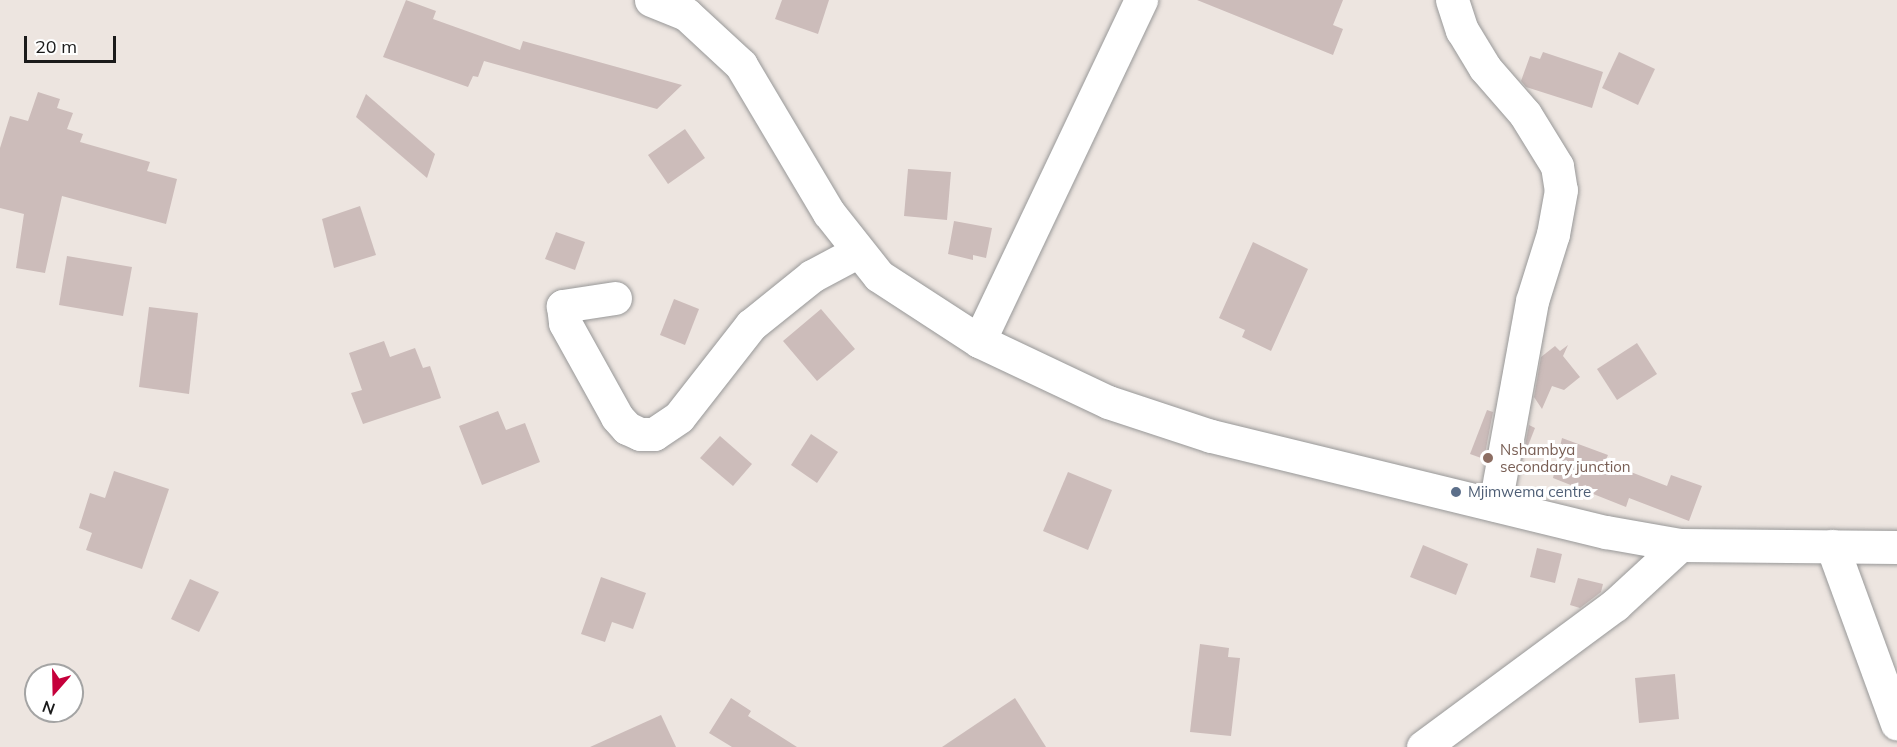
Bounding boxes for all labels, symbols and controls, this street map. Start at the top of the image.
scale bar [27,24,118,62]
text: 20 m [35,35,77,58]
place label: Nshambya secondary junction [1500,440,1631,475]
marker: Nshambya secondary junction [1481,451,1495,465]
place label: Mjimwema centre [1468,483,1591,501]
marker: Mjimwema centre [1449,485,1463,499]
north arrow [24,663,84,723]
text: N [39,697,58,720]

